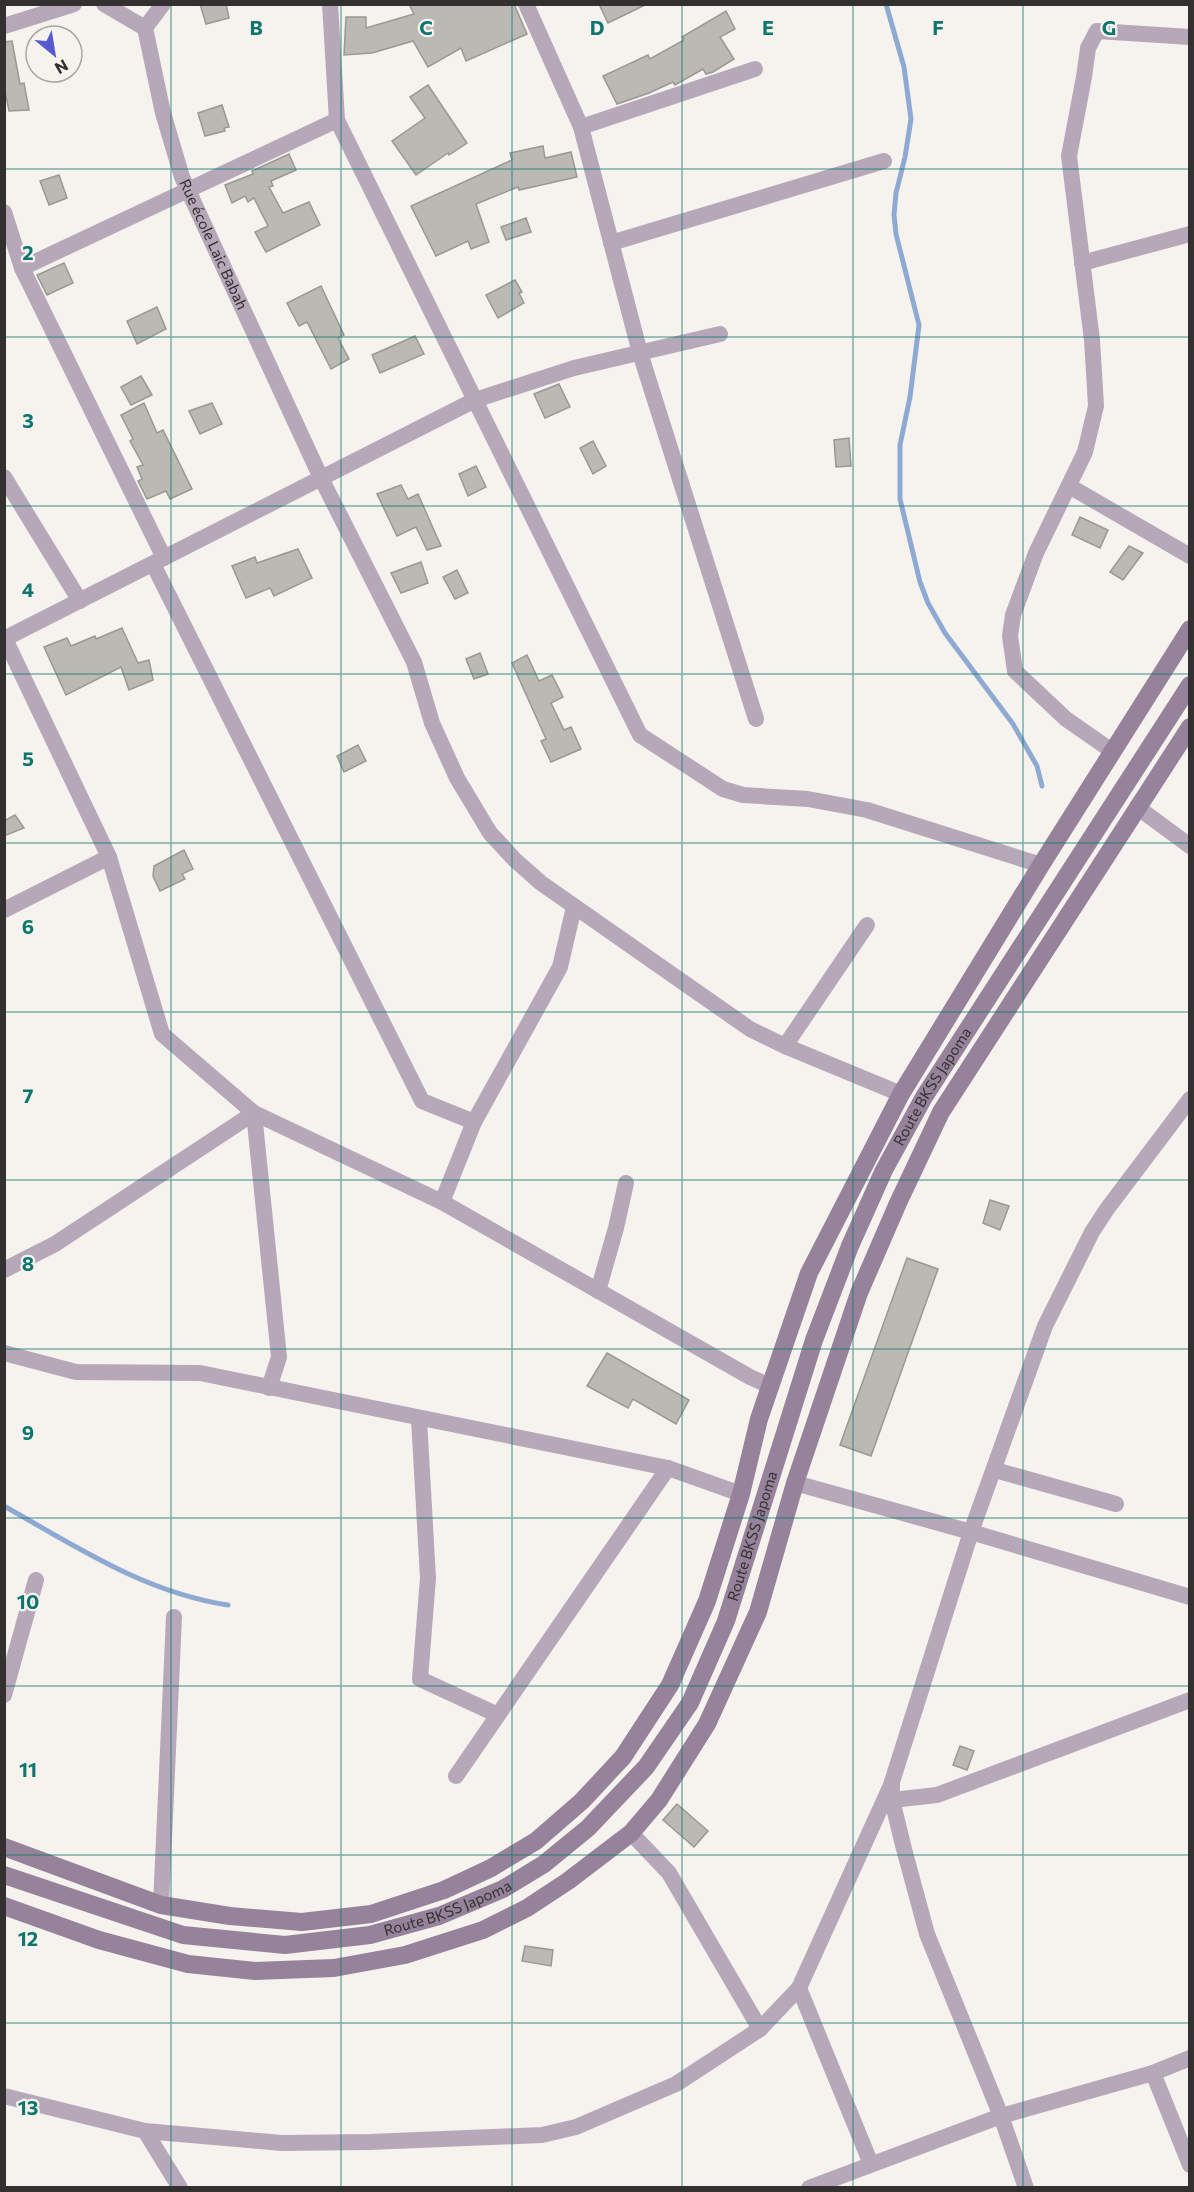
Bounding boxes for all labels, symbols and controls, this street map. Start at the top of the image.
text: B [249,15,263,39]
text: C [419,15,433,39]
text: D [590,15,604,39]
text: E [762,15,774,39]
text: F [932,15,944,39]
text: G [1102,15,1116,39]
north arrow [24,24,84,84]
text: N [52,56,72,79]
street label: Rue école Laic Babah [176,176,252,312]
text: 2 [22,240,34,264]
text: 3 [22,408,34,432]
text: 4 [22,577,34,601]
text: 5 [22,746,34,770]
text: 6 [22,914,34,938]
street label: Route BKSS Japoma [889,1024,975,1148]
text: 7 [23,1083,34,1107]
text: 8 [22,1251,34,1275]
text: 9 [22,1420,34,1444]
street label: Route BKSS Japoma [723,1469,780,1603]
text: 10 [17,1589,39,1613]
text: 11 [19,1757,37,1781]
street label: Route BKSS Japoma [381,1876,515,1939]
text: 12 [18,1926,38,1950]
text: 13 [18,2095,38,2119]

